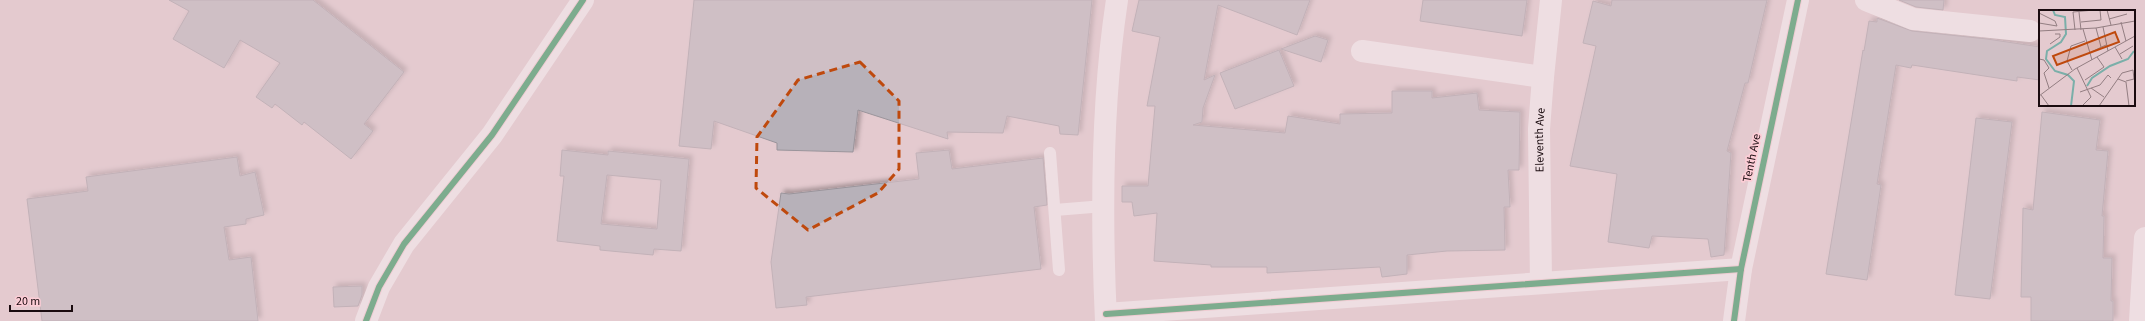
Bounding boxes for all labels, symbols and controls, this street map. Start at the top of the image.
inset map [2039,10,2135,106]
street label: Eleventh Ave [1530,107,1549,172]
street label: Tenth Ave [1739,132,1765,184]
scale bar [10,287,72,313]
text: 20 m [16,293,40,310]

